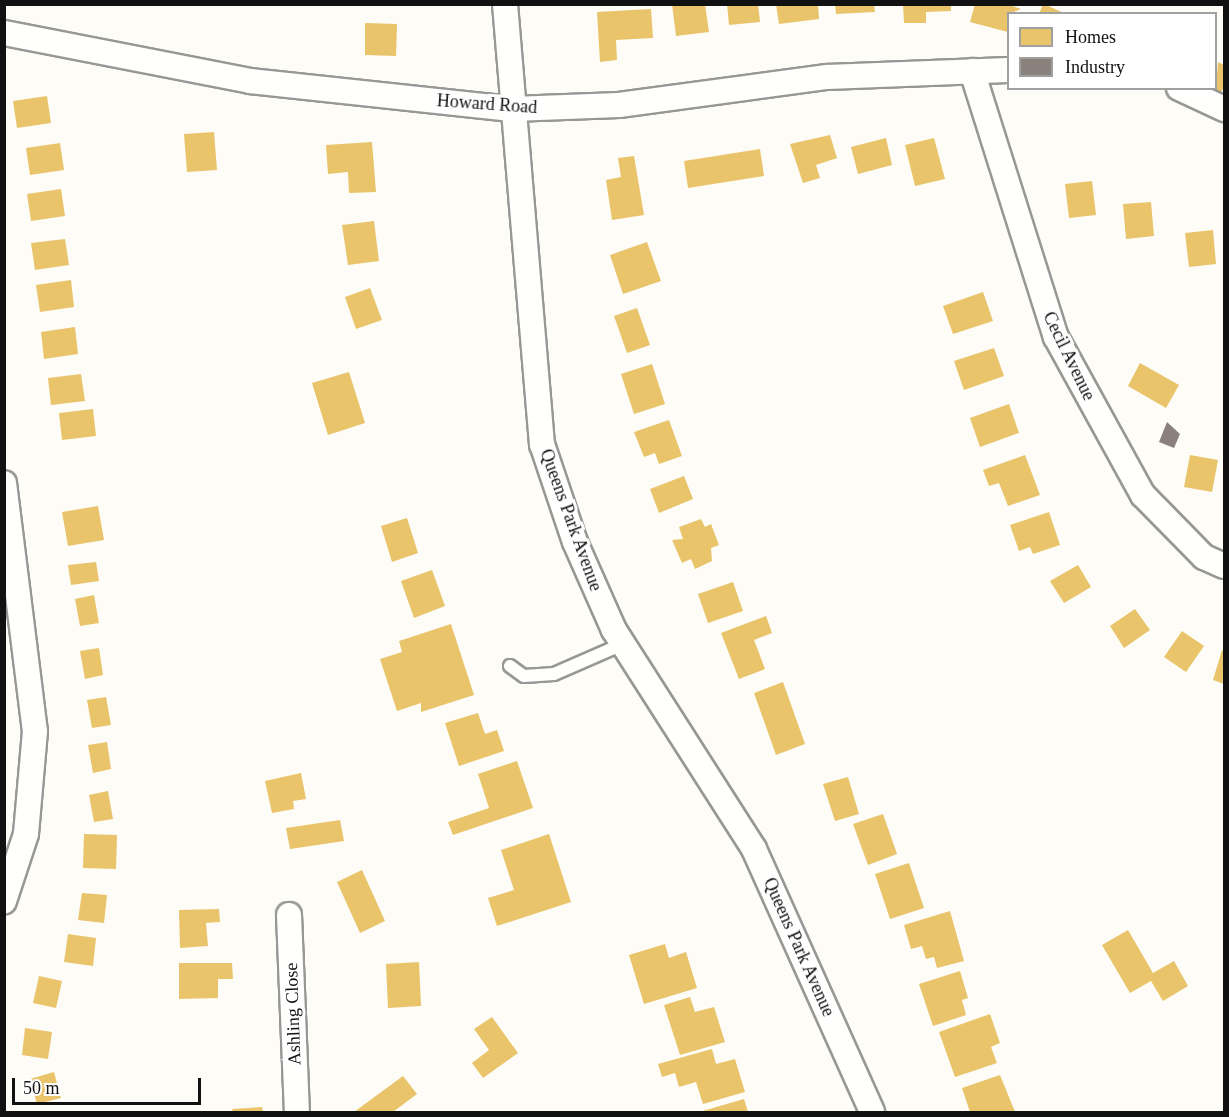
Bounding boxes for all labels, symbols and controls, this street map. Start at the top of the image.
legend [1007,12,1217,90]
text: Homes [1065,27,1116,47]
text: Industry [1065,57,1125,77]
street label: Howard Road [436,90,538,118]
street label: Cecil Avenue [1038,308,1100,404]
street label: Queens Park Avenue [535,446,607,594]
street label: Queens Park Avenue [759,874,839,1020]
street label: Ashling Close [280,962,306,1066]
scale bar [15,1066,204,1104]
text: 50 m [23,1078,60,1098]

